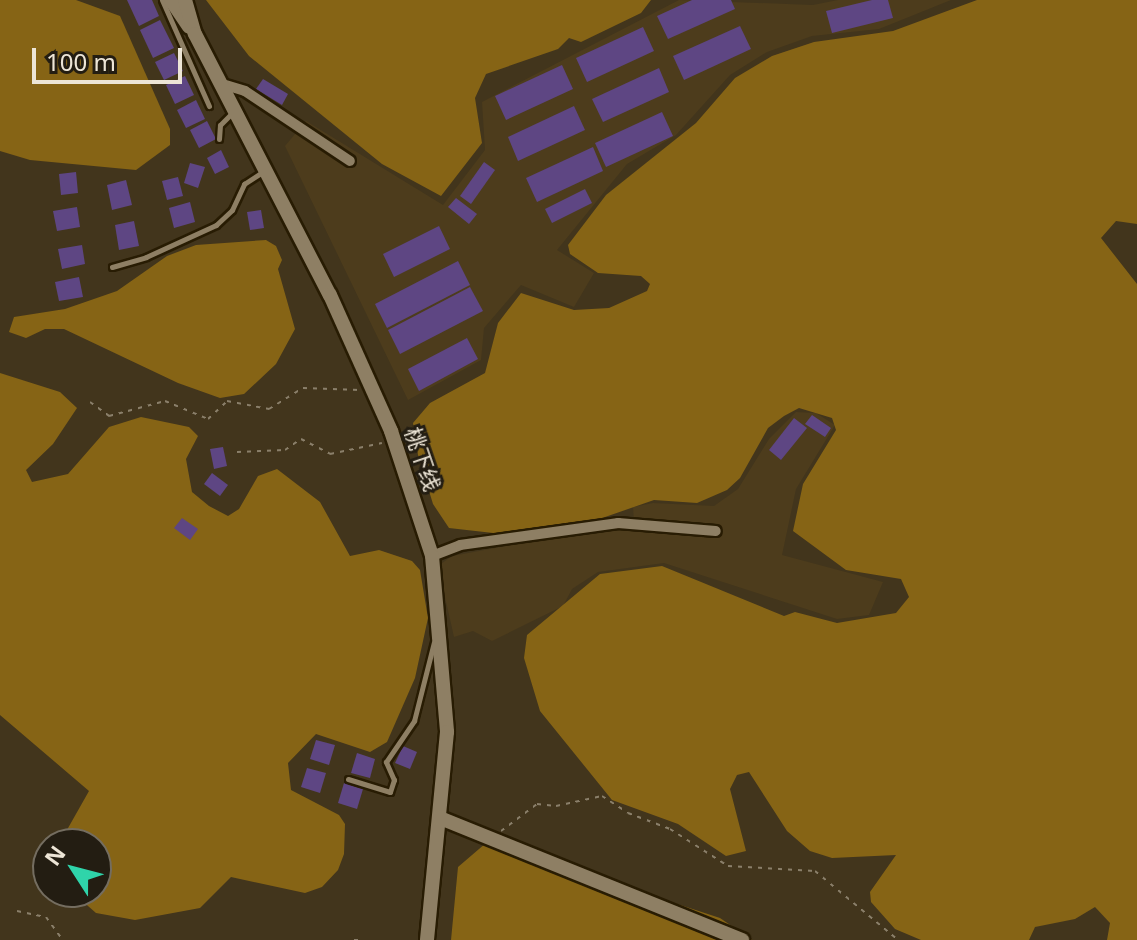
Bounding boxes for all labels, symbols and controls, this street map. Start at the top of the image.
scale bar [36,32,186,82]
text: 100 m [46,45,116,78]
street label: 桃下线 [400,424,446,494]
north arrow [32,828,112,908]
text: N [37,839,72,871]

